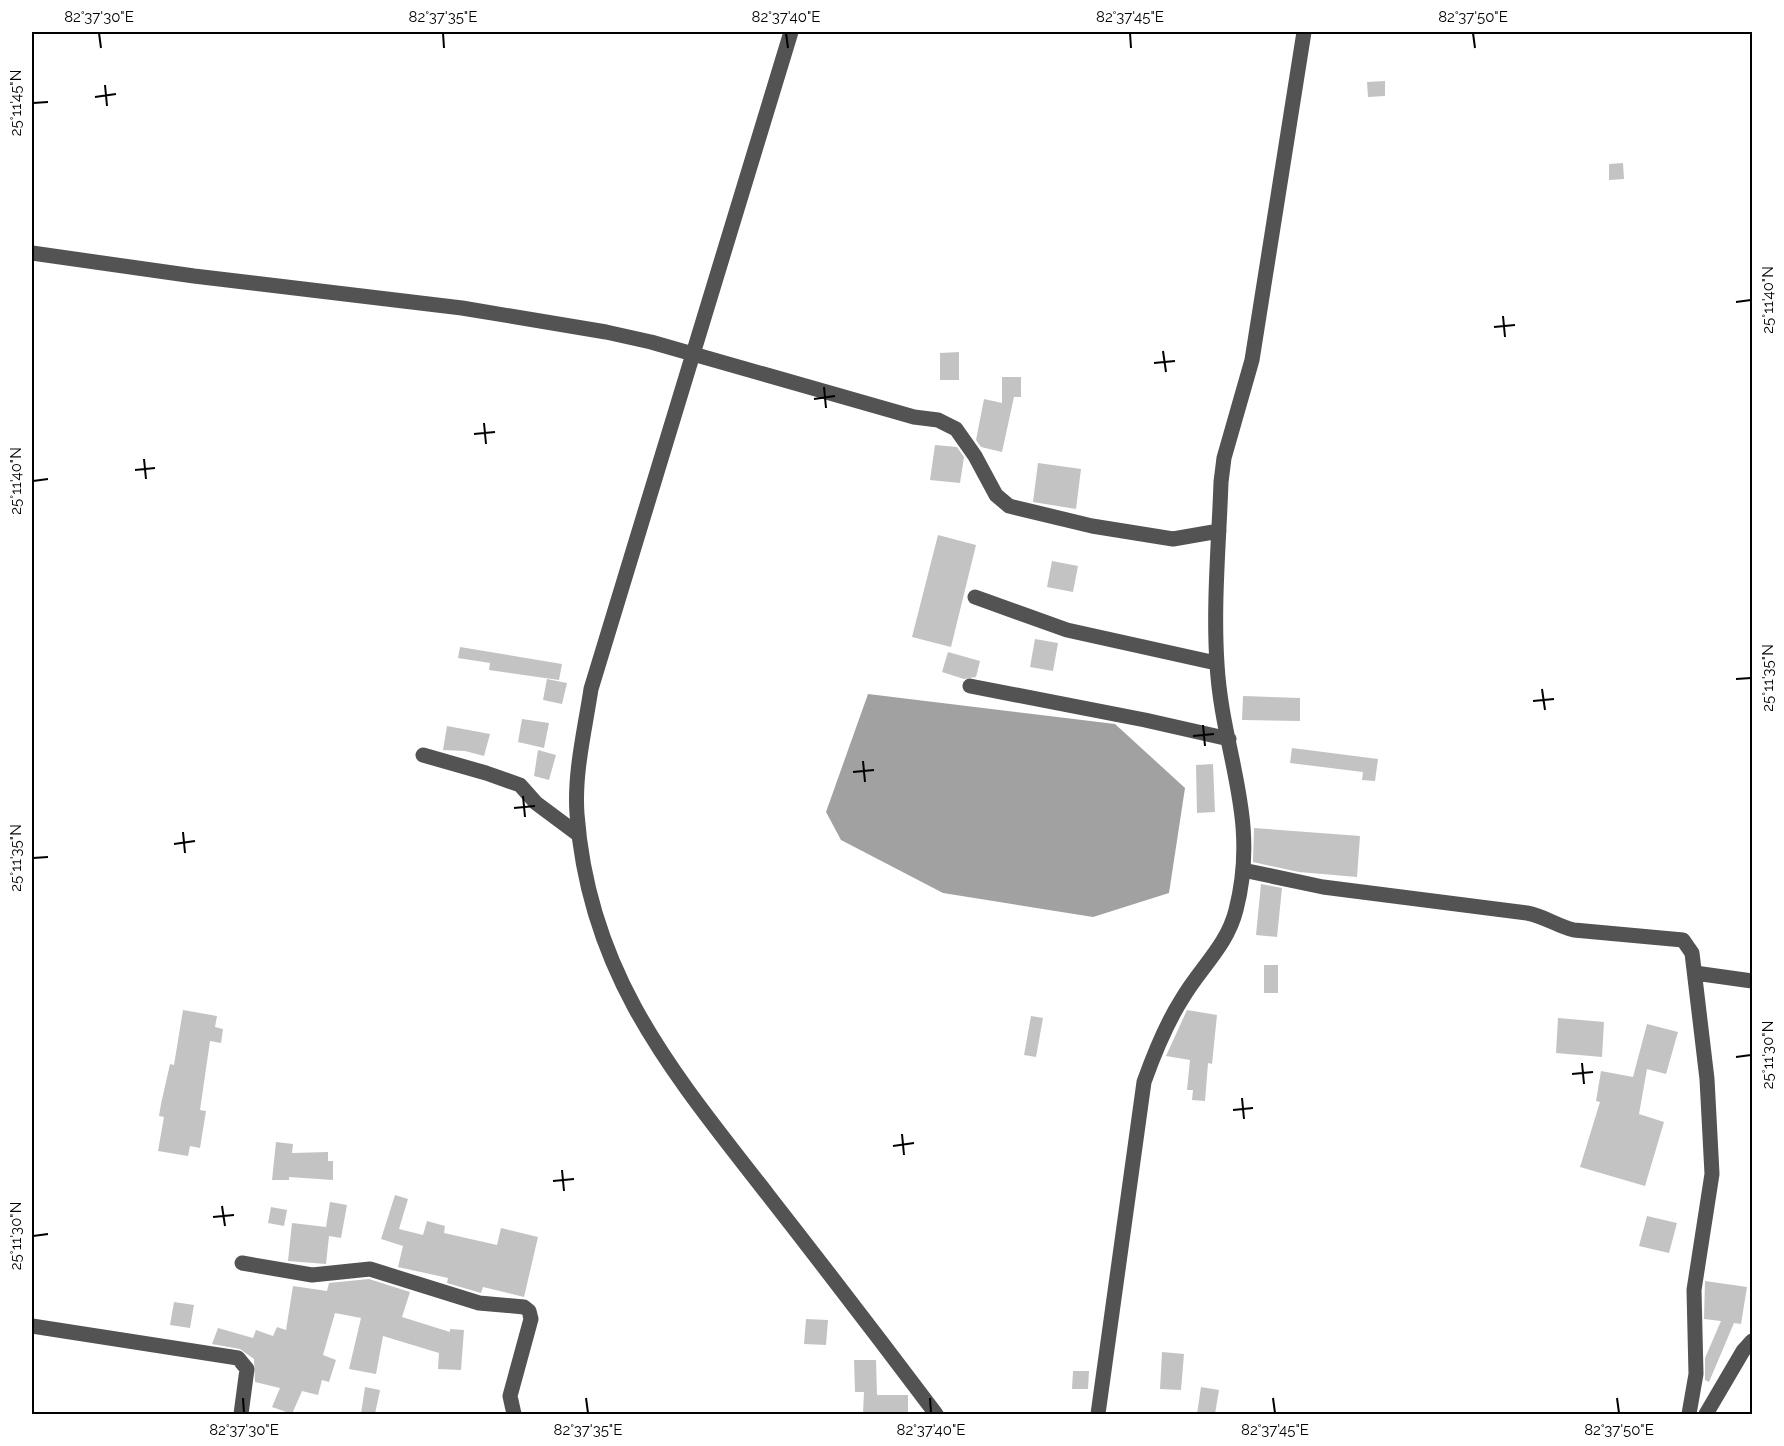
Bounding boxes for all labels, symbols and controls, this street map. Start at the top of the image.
text: 82°37'30"E [64,8,134,26]
text: 82°37'35"E [409,8,477,26]
text: 82°37'40"E [752,8,820,26]
text: 82°37'45"E [1096,8,1164,26]
text: 82°37'50"E [1438,8,1508,26]
text: 25°11'45"N [7,70,25,136]
text: 25°11'40"N [1759,266,1777,334]
text: 25°11'40"N [7,447,25,515]
text: 25°11'35"N [1759,644,1777,712]
text: 25°11'35"N [7,824,25,892]
text: 25°11'30"N [1759,1021,1777,1089]
text: 25°11'30"N [7,1202,25,1270]
text: 82°37'30"E [209,1421,279,1439]
text: 82°37'35"E [554,1421,622,1439]
text: 82°37'40"E [897,1421,965,1439]
text: 82°37'45"E [1241,1421,1309,1439]
text: 82°37'50"E [1584,1421,1654,1439]

